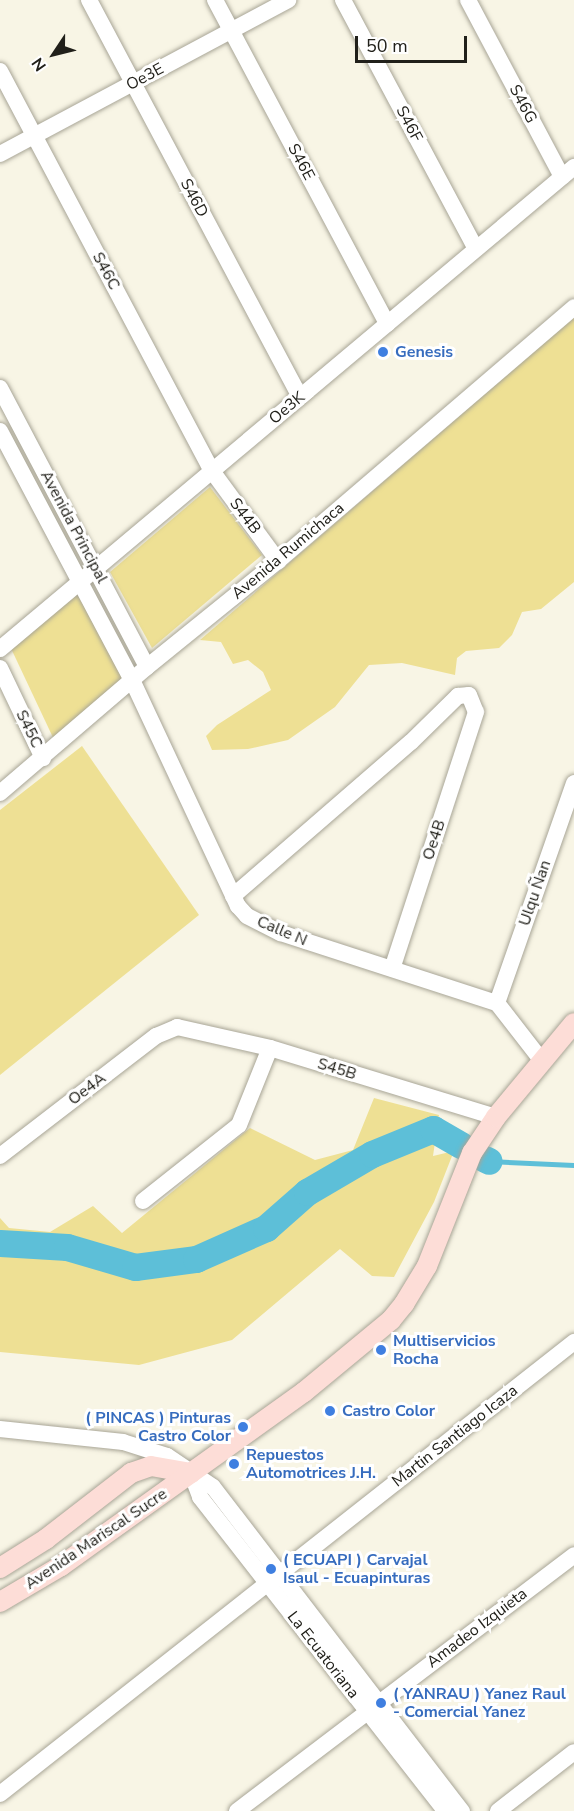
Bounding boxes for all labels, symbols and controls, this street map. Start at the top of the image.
north arrow [24,24,84,84]
scale bar [358,24,470,62]
text: 50 m [366,34,408,58]
text: N [27,53,52,76]
street label: Oe3E [123,59,167,95]
street label: S46G [505,82,541,126]
street label: S46F [392,103,426,145]
street label: S46E [284,141,318,183]
street label: S46D [176,175,212,221]
street label: S46C [88,249,124,293]
place label: Genesis [395,342,453,362]
marker: Genesis [376,345,390,359]
street label: Oe3K [265,388,309,428]
street label: Avenida Principal [36,467,112,587]
street label: S44B [225,494,265,538]
street label: Avenida Rumichaca [228,498,348,604]
street label: S45C [12,707,46,751]
street label: Oe4B [419,817,449,863]
street label: Ulqu Ñan [515,858,555,928]
street label: Calle N [254,912,310,950]
street label: S45B [315,1054,359,1084]
street label: Oe4A [64,1069,110,1109]
place label: Multiservicios Rocha [393,1331,496,1369]
marker: Multiservicios Rocha [374,1343,388,1357]
street label: Martin Santiago Icaza [388,1381,522,1491]
place label: Castro Color [342,1401,435,1421]
marker: Castro Color [323,1404,337,1418]
place label: ( PINCAS ) Pinturas Castro Color [85,1408,231,1446]
marker: ( PINCAS ) Pinturas Castro Color [236,1420,250,1434]
place label: Repuestos Automotrices J.H. [246,1445,376,1483]
marker: Repuestos Automotrices J.H. [227,1457,241,1471]
street label: Avenida Mariscal Sucre [21,1484,171,1594]
place label: ( ECUAPI ) Carvajal Isaul - Ecuapinturas [283,1550,430,1588]
marker: ( ECUAPI ) Carvajal Isaul - Ecuapinturas [264,1562,278,1576]
street label: Amadeo Izquieta [423,1584,531,1672]
street label: La Ecuatoriana [283,1608,363,1702]
place label: ( YANRAU ) Yanez Raul - Comercial Yanez [393,1684,566,1722]
marker: ( YANRAU ) Yanez Raul - Comercial Yanez [374,1696,388,1710]

